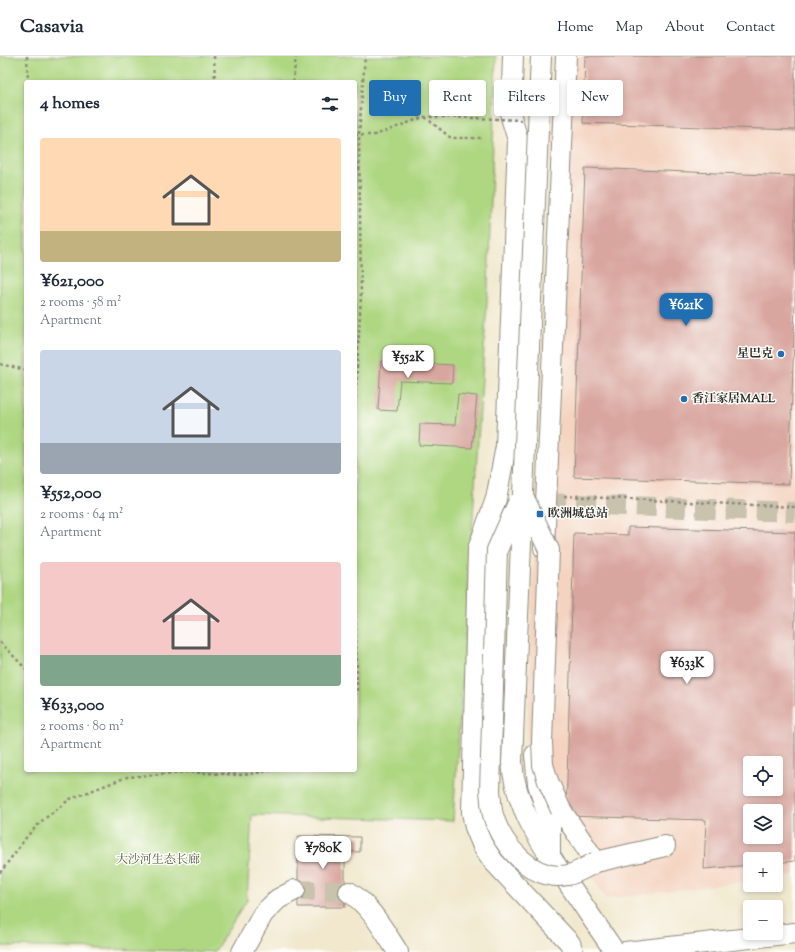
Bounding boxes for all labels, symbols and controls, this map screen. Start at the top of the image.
text: Casavia [20,14,84,41]
text: Home [557,18,594,38]
text: Map [616,18,643,38]
text: About [665,18,704,38]
text: Contact [726,18,775,38]
chip: Buy [369,80,421,116]
chip: Rent [429,80,486,116]
chip: Filters [494,80,559,116]
chip: New [567,80,623,116]
text: 4 homes [40,92,100,116]
icon: filters [319,93,341,115]
icon: home [155,164,227,236]
text: ¥621,000 [40,270,104,294]
pin: ¥621K [658,293,714,327]
text: 2 rooms · 58 m² [40,294,121,312]
text: ¥621K [669,297,703,315]
text: Apartment [40,312,101,330]
pin: ¥552K [380,345,436,379]
place label: 星巴克 [737,345,773,363]
text: ¥552K [392,349,424,367]
marker: 星巴克 [776,349,786,359]
icon: home [155,376,227,448]
place label: 香江家居MALL [692,390,776,408]
marker: 香江家居MALL [679,394,689,404]
text: ¥552,000 [40,482,101,506]
place label: 欧洲城总站 [548,505,608,523]
text: 2 rooms · 64 m² [40,506,123,524]
marker: 欧洲城总站 [535,509,545,519]
text: Apartment [40,524,101,542]
icon: home [155,588,227,660]
pin: ¥633K [659,651,715,685]
text: ¥633K [670,655,705,673]
text: ¥633,000 [40,694,104,718]
text: 2 rooms · 80 m² [40,718,124,736]
text: Apartment [40,736,101,754]
map controls [743,756,783,940]
button: locate [743,756,783,796]
button: layers [743,804,783,844]
pin: ¥780K [295,836,351,870]
text: ¥780K [304,840,342,858]
park label: 大沙河生态长廊 [116,851,200,869]
button: + [743,852,783,892]
button: − [743,900,783,940]

